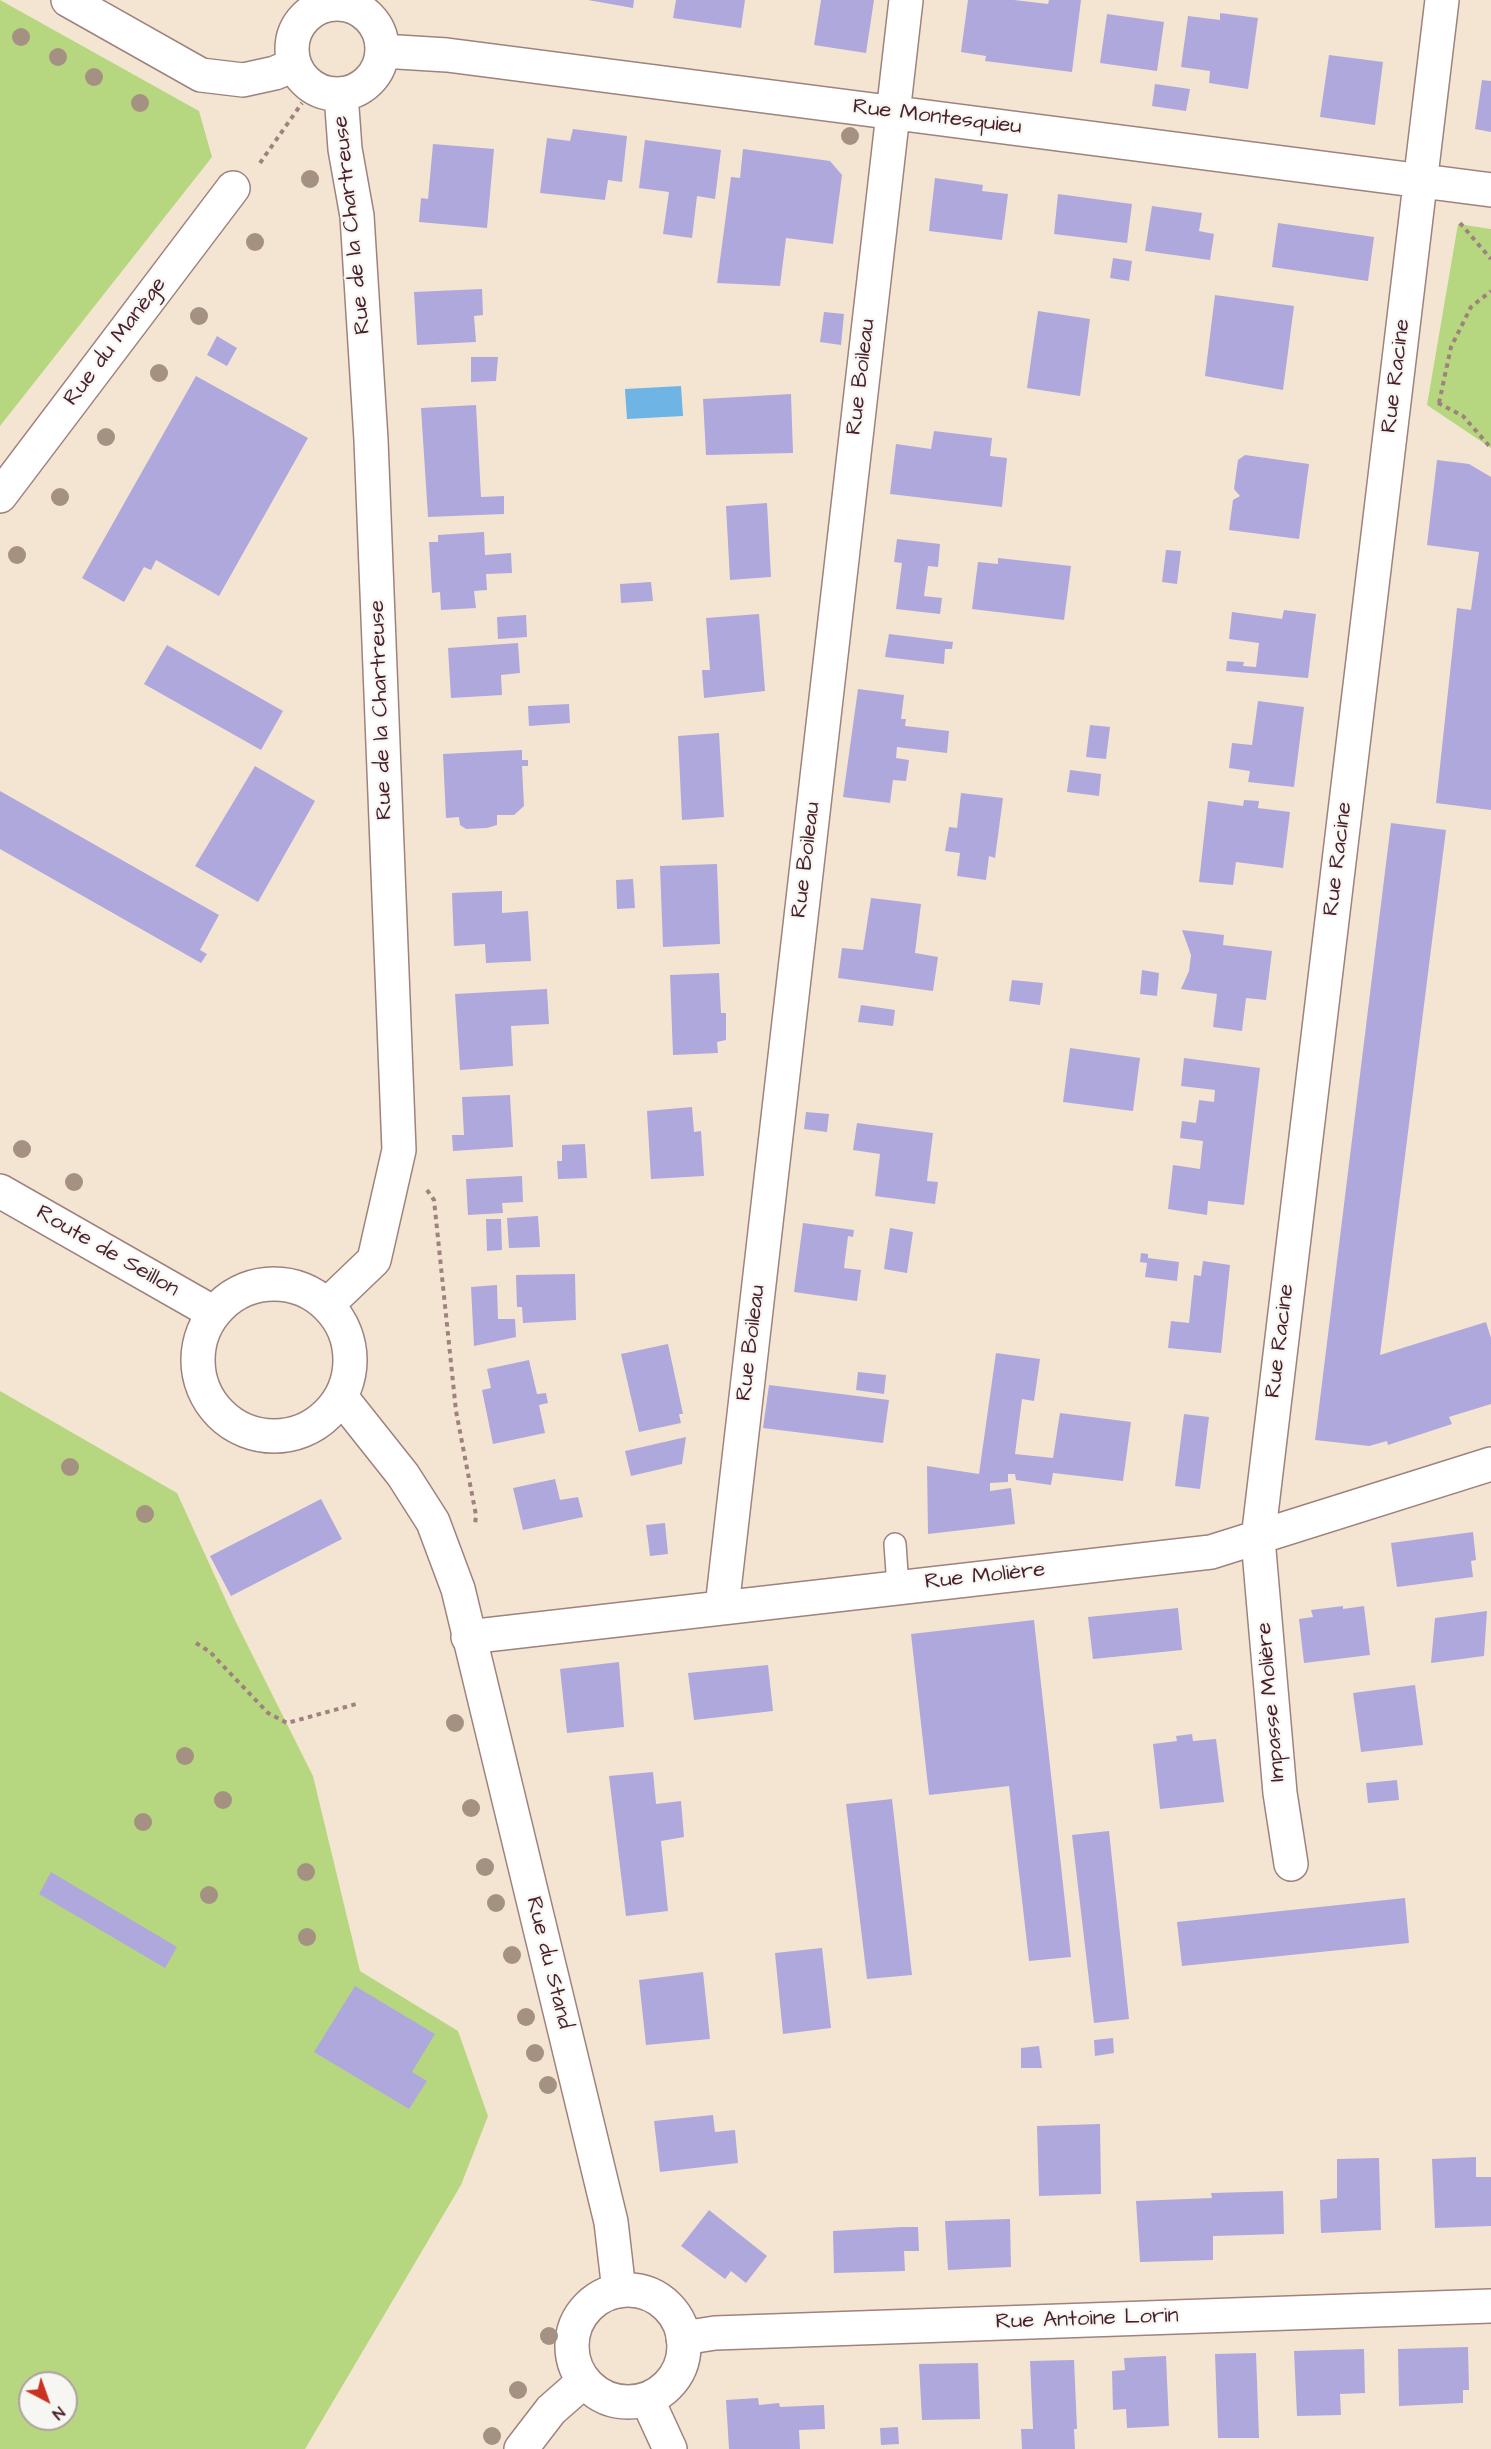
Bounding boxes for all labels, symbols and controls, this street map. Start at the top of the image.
street label: Rue Montesquieu [851,95,1023,141]
street label: Rue de la Chartreuse [328,114,378,336]
street label: Rue du Manège [59,272,173,412]
street label: Rue Boileau [842,318,882,436]
street label: Rue Racine [1377,318,1417,434]
street label: Rue de la Chartreuse [365,600,399,820]
street label: Rue Boileau [787,801,827,919]
street label: Rue Racine [1319,801,1359,917]
street label: Route de Seillon [31,1200,183,1304]
street label: Rue Racine [1261,1283,1301,1399]
street label: Rue Boileau [732,1284,772,1402]
street label: Rue Molière [924,1558,1046,1596]
street label: Impasse Molière [1252,1621,1292,1783]
street label: Rue du Stand [519,1894,577,2032]
street label: Rue Antoine Lorin [995,2304,1179,2336]
north arrow [18,2371,78,2431]
text: N [47,2401,69,2425]

